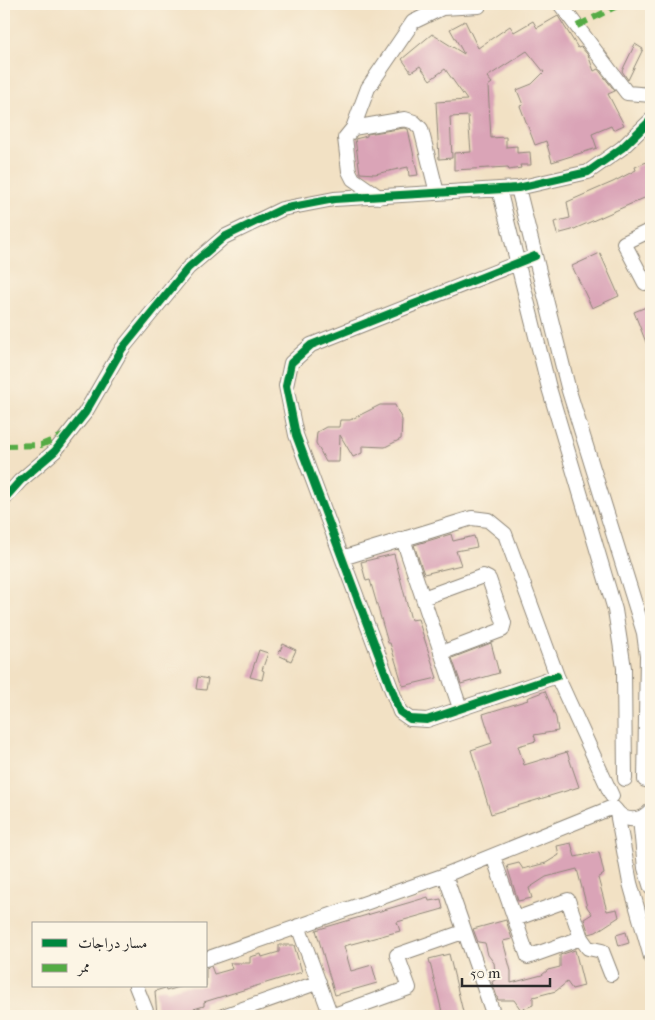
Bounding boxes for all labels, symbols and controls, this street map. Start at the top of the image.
legend [32,922,208,988]
text: مسار دراجات [78,934,147,952]
scale bar [462,955,550,987]
text: ممر [76,958,90,977]
text: 50 m [470,964,501,982]

